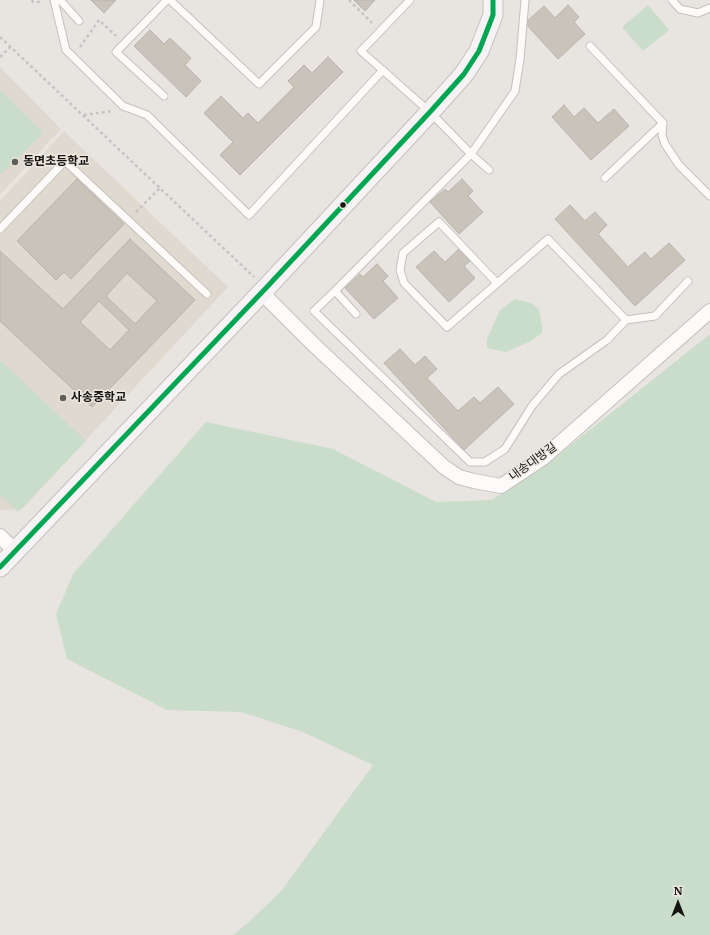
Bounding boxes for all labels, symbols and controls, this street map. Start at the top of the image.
place label: 동면초등학교 [23,155,89,169]
marker: 동면초등학교 [10,157,20,167]
unlabelled marker [338,200,348,210]
place label: 사송중학교 [71,391,126,405]
marker: 사송중학교 [58,393,68,403]
street label: 내송대방길 [506,440,560,484]
north arrow [658,883,698,923]
text: N [674,884,682,898]

